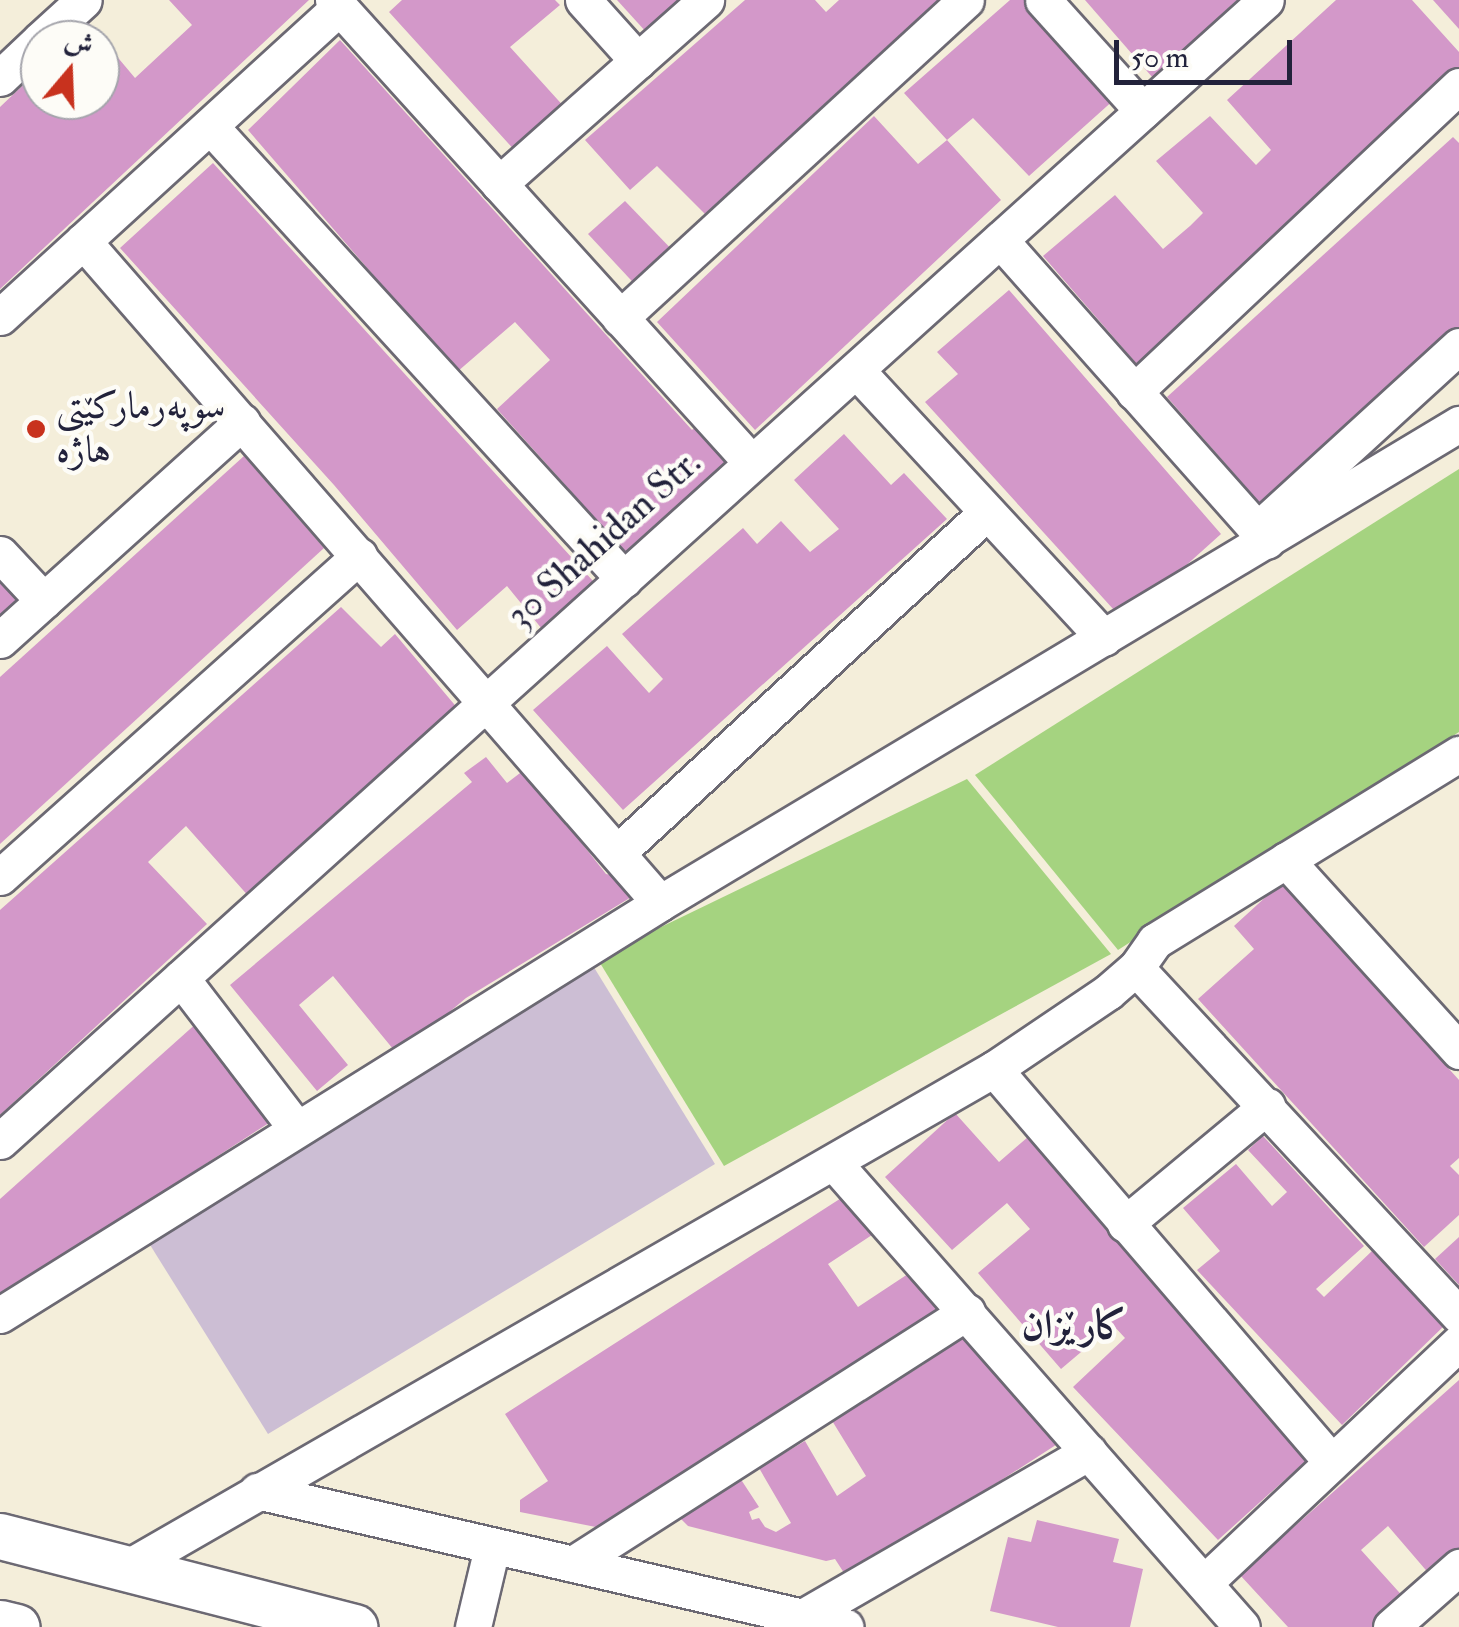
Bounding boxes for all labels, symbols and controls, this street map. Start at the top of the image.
north arrow [20,20,120,120]
scale bar [1119,20,1296,82]
text: ش [60,22,98,64]
text: 50 m [1131,39,1189,76]
place label: سوپەرمارکێتی هاژە [56,384,226,474]
marker: سوپەرمارکێتی هاژە [25,418,47,440]
street label: 30 Shahidan Str. [498,440,710,638]
district label: کارێزان [1021,1302,1127,1350]

